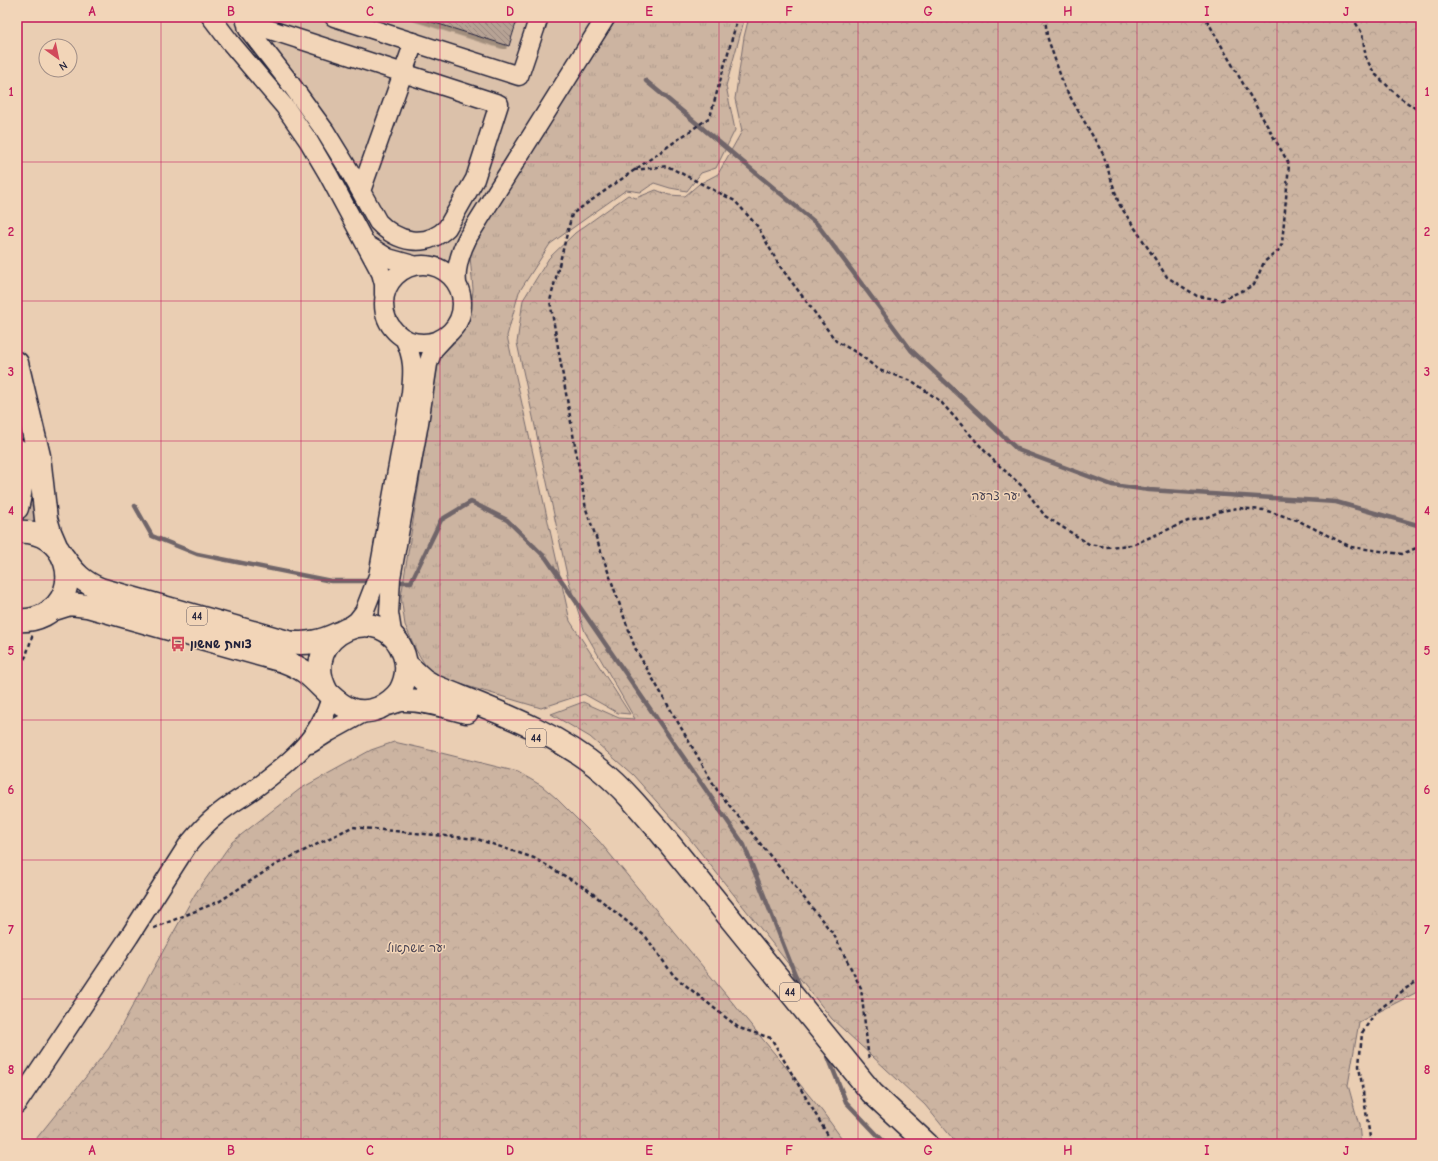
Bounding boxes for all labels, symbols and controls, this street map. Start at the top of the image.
text: A [88,4,96,19]
text: B [227,4,235,19]
text: C [366,4,374,19]
text: D [506,4,514,19]
text: E [645,4,653,19]
text: F [785,4,793,19]
text: G [923,4,933,19]
text: H [1063,4,1073,19]
text: I [1204,4,1210,19]
text: J [1343,4,1349,19]
north arrow [38,38,78,78]
text: N [57,59,70,73]
text: 1 [8,84,14,99]
text: 1 [1424,84,1430,99]
text: 2 [8,224,14,239]
text: 2 [1424,224,1430,239]
text: 3 [8,364,14,379]
text: 3 [1424,364,1430,379]
park label: יער צרעה [972,489,1020,503]
text: 4 [8,503,14,518]
text: 4 [1424,503,1430,518]
road number: 44 [187,607,207,625]
bus stop icon: צומת שמשון [169,635,187,653]
place label: צומת שמשון [190,637,252,651]
text: 5 [8,643,15,658]
text: 5 [1424,643,1431,658]
road number: 44 [526,729,546,747]
text: 6 [8,782,15,797]
text: 6 [1424,782,1431,797]
text: 7 [8,922,14,937]
text: 7 [1424,922,1430,937]
park label: יער אשתאול [386,941,446,955]
road number: 44 [780,983,800,1001]
text: 8 [8,1062,14,1077]
text: 8 [1424,1062,1430,1077]
text: A [88,1143,96,1158]
text: B [227,1143,235,1158]
text: C [366,1143,374,1158]
text: D [506,1143,514,1158]
text: E [645,1143,653,1158]
text: F [785,1143,793,1158]
text: G [923,1143,933,1158]
text: H [1063,1143,1073,1158]
text: I [1204,1143,1210,1158]
text: J [1343,1143,1349,1158]

